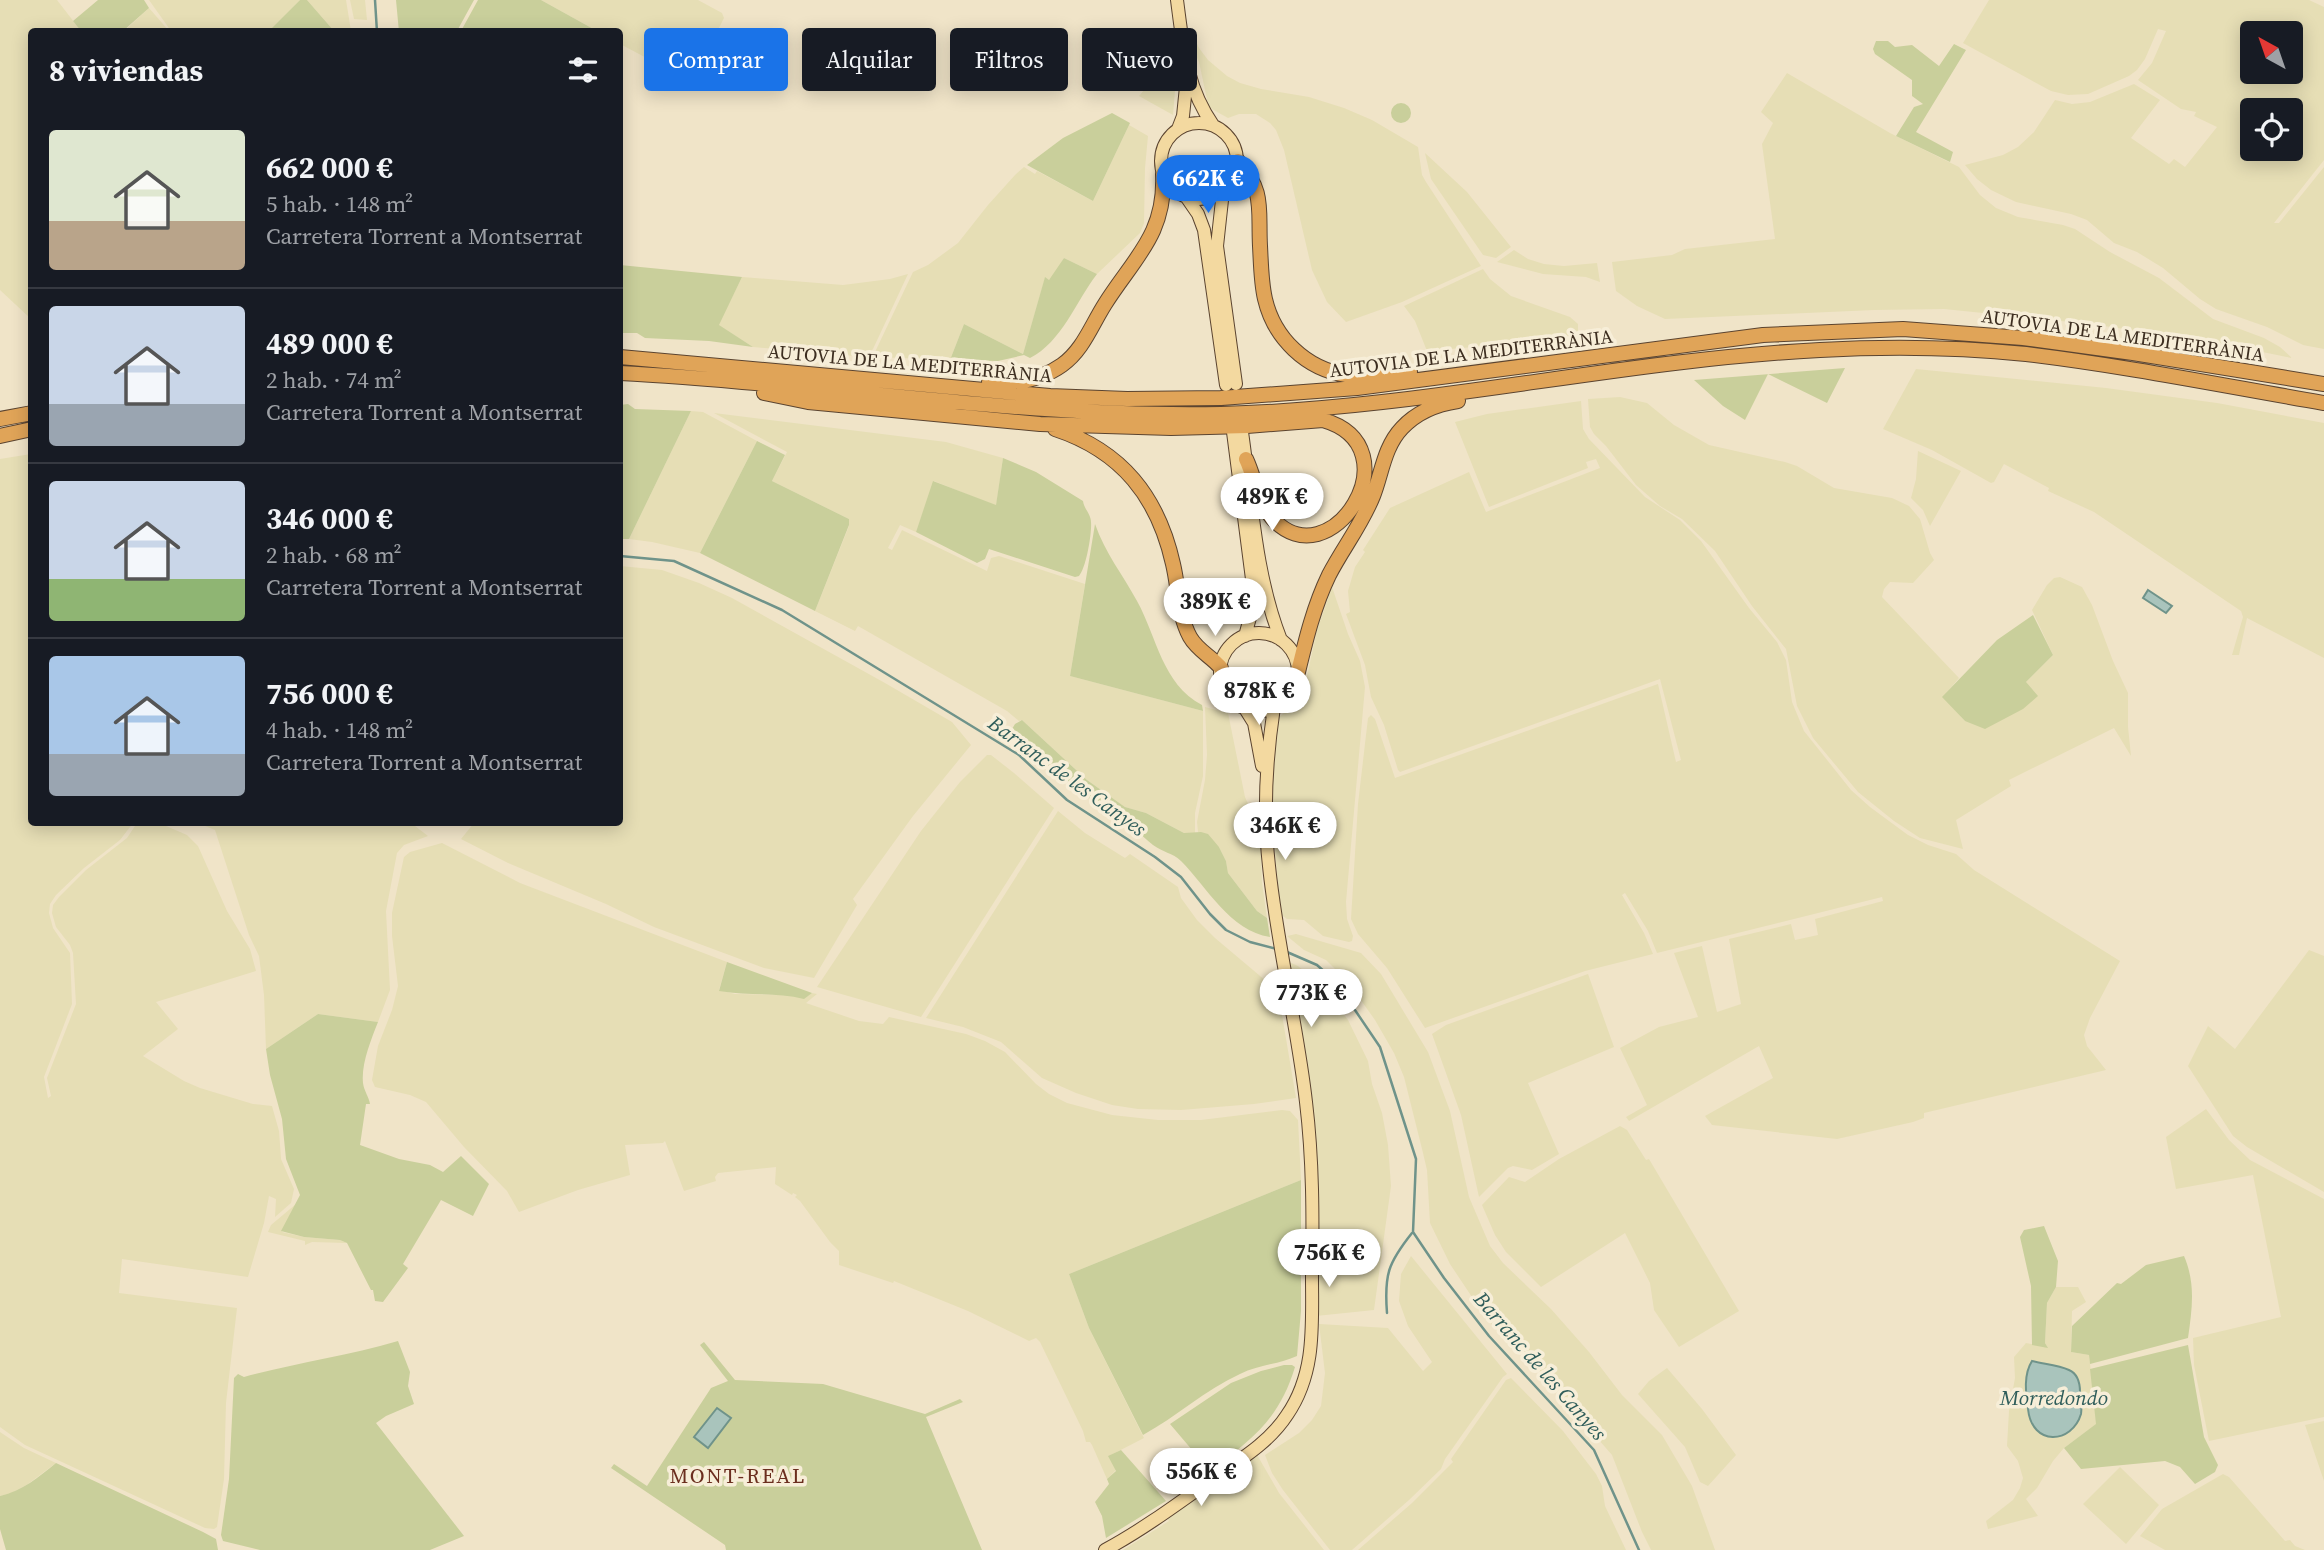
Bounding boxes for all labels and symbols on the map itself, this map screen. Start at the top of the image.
north arrow [2240,21,2303,84]
pin: 662K € [1151,156,1265,215]
street label: AUTOVIA DE LA MEDITERRÀNIA [1980,302,2266,368]
street label: AUTOVIA DE LA MEDITERRÀNIA [1328,323,1615,383]
street label: AUTOVIA DE LA MEDITERRÀNIA [767,338,1054,388]
pin: 489K € [1215,474,1329,533]
pin: 389K € [1158,578,1272,638]
pin: 878K € [1202,668,1316,727]
water label: Barranc de les Canyes [982,708,1152,843]
pin: 346K € [1228,802,1342,862]
pin: 773K € [1254,970,1368,1029]
pin: 756K € [1272,1230,1386,1289]
water label: Barranc de les Canyes [1467,1284,1613,1447]
water label: Morredondo [1999,1383,2108,1412]
pin: 556K € [1144,1448,1258,1508]
district label: MONT-REAL [669,1461,807,1490]

